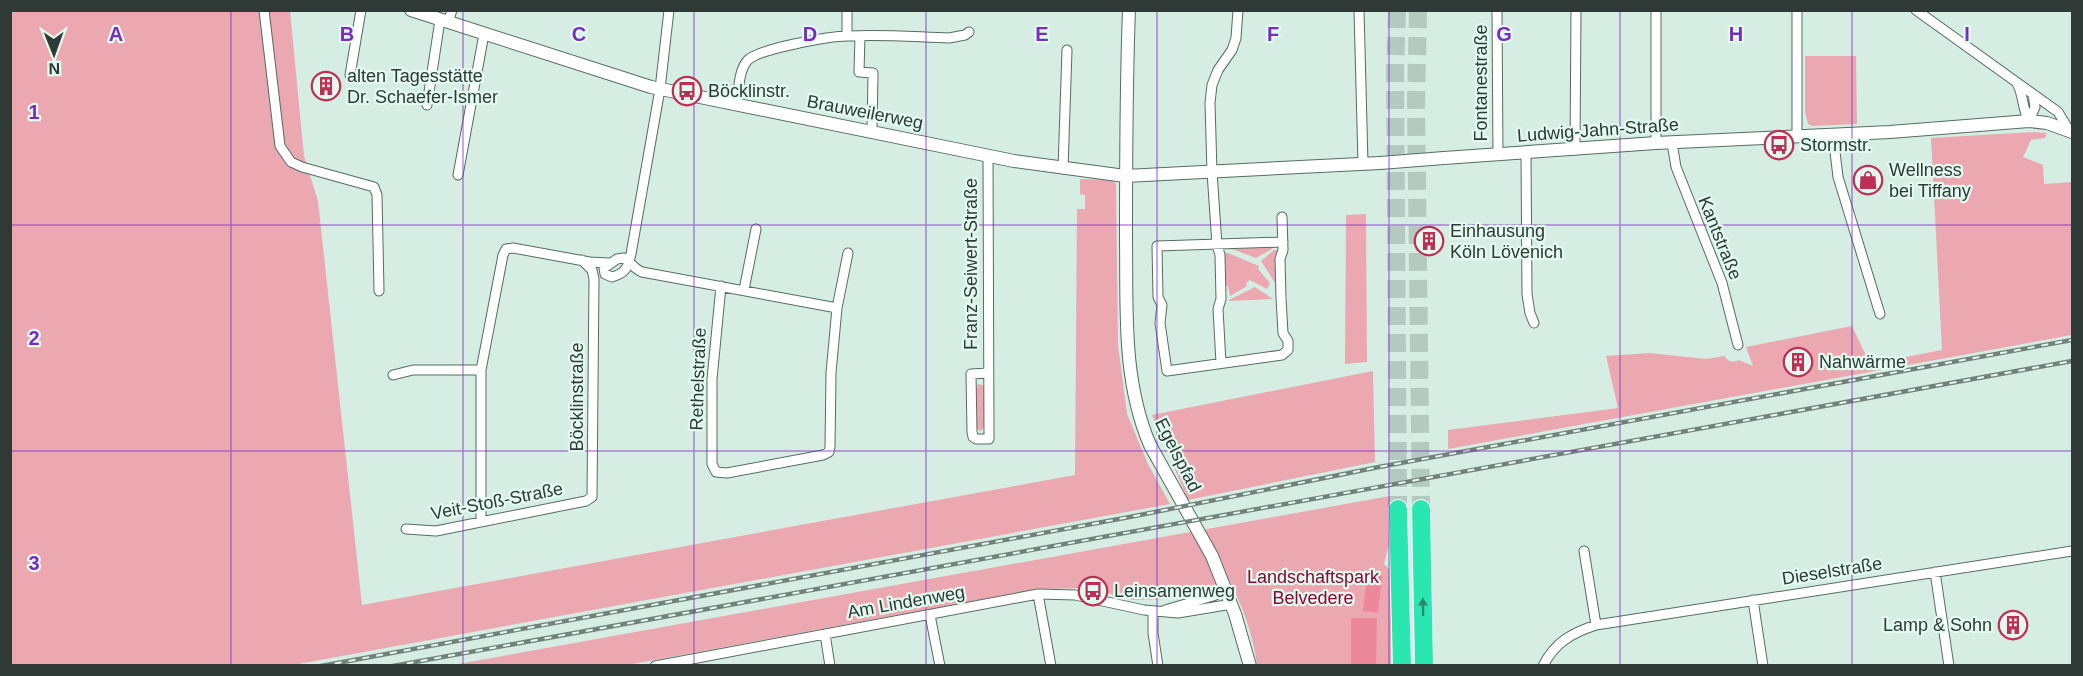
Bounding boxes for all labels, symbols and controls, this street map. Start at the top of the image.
text: A [109,23,123,45]
text: B [340,23,354,45]
text: C [572,23,586,45]
text: D [803,23,817,45]
text: E [1035,23,1049,45]
text: F [1267,23,1279,45]
text: G [1496,23,1512,45]
text: H [1729,23,1743,45]
text: I [1964,23,1970,45]
north arrow [24,24,84,84]
street label: Fontanestraße [1471,24,1491,142]
text: N [48,60,60,77]
place label: alten Tagesstätte Dr. Schaefer-Ismer [347,66,498,107]
building icon: alten Tagesstätte Dr. Schaefer-Ismer [310,70,342,102]
bus stop icon: Böcklinstr. [671,75,703,107]
place label: Böcklinstr. [708,81,790,101]
street label: Brauweilerweg [805,91,925,133]
text: 1 [28,101,40,123]
street label: Ludwig-Jahn-Straße [1516,114,1680,146]
bus stop icon: Stormstr. [1763,129,1795,161]
place label: Stormstr. [1800,135,1872,155]
place label: Wellness bei Tiffany [1889,160,1971,201]
shop icon: Wellness bei Tiffany [1852,164,1884,196]
street label: Franz-Seiwert-Straße [961,178,981,350]
street label: Kantstraße [1694,193,1746,283]
place label: Einhausung Köln Lövenich [1450,221,1563,262]
building icon: Einhausung Köln Lövenich [1413,225,1445,257]
text: 2 [28,327,40,349]
street label: Rethelstraße [686,327,710,431]
street label: Böcklinstraße [567,342,587,452]
building icon: Nahwärme [1782,346,1814,378]
place label: Nahwärme [1819,352,1906,372]
street label: Egelspfad [1151,415,1205,495]
street label: Veit-Stoß-Straße [429,478,565,524]
text: 3 [28,552,40,574]
street label: Dieselstraße [1781,553,1883,589]
park label: Landschaftspark Belvedere [1247,567,1380,608]
bus stop icon: Leinsamenweg [1077,575,1109,607]
place label: Leinsamenweg [1114,581,1235,601]
street label: Am Lindenweg [846,582,966,622]
one-way arrow [1418,598,1427,617]
building icon: Lamp & Sohn [1997,609,2029,641]
place label: Lamp & Sohn [1883,615,1992,635]

